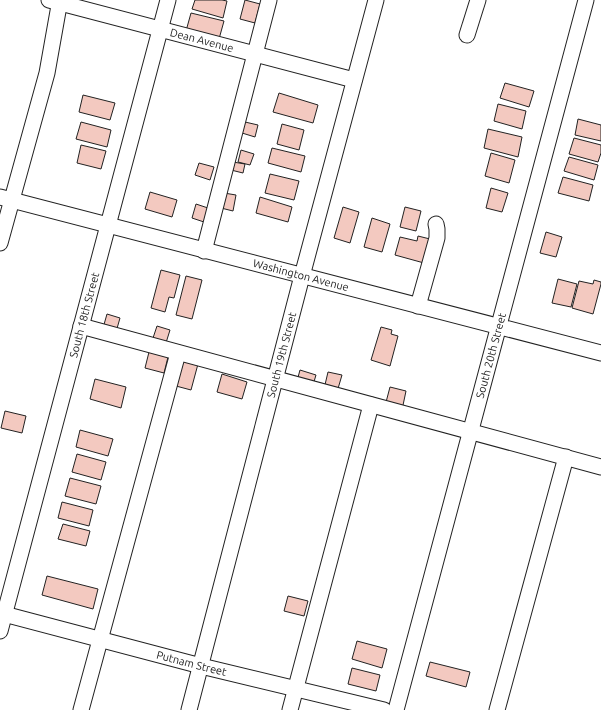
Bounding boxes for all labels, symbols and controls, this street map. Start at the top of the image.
street label: Dean Avenue [169,26,235,54]
street label: Washington Avenue [252,257,350,293]
street label: South 18th Street [67,270,101,359]
street label: South 19th Street [265,310,299,399]
street label: South 20th Street [474,311,508,400]
street label: Putnam Street [155,649,228,678]

